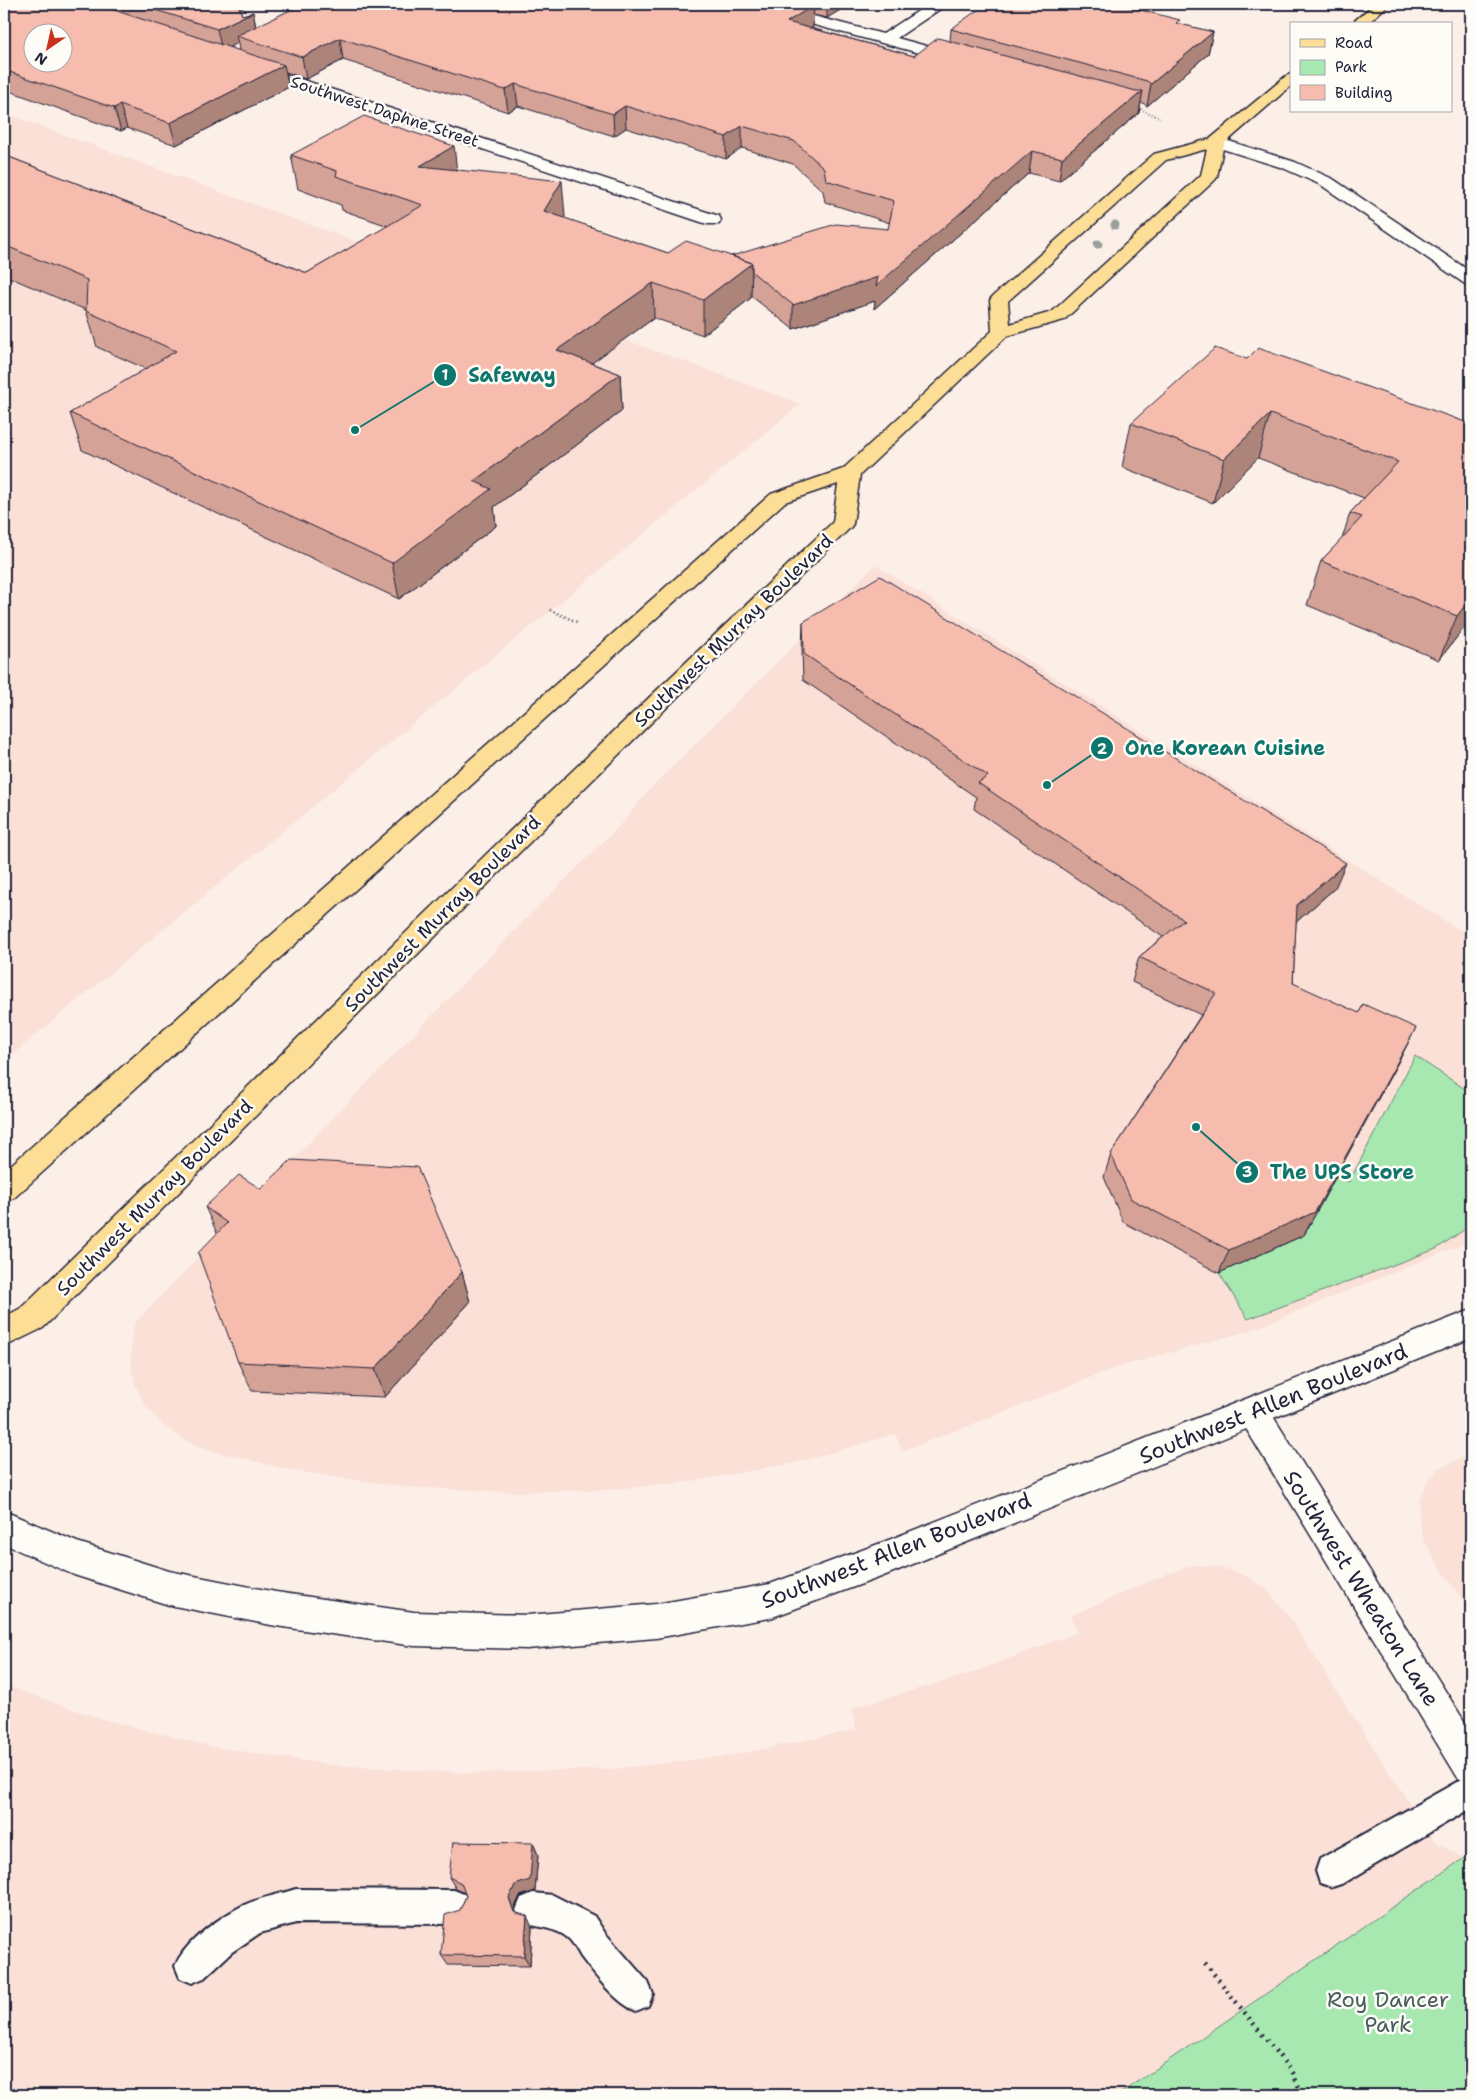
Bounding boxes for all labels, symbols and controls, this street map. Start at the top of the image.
north arrow [22,22,72,72]
legend [1290,22,1452,112]
text: Road [1335,33,1373,53]
text: N [31,48,50,69]
text: Park [1335,57,1367,77]
street label: Southwest Daphne Street [288,71,482,152]
text: Building [1335,83,1392,103]
callout: Safeway [433,357,565,392]
text: Safeway [468,362,556,388]
text: 1 [442,365,449,385]
street label: Southwest Murray Boulevard [628,528,838,732]
callout: One Korean Cuisine [1090,731,1335,766]
text: One Korean Cuisine [1125,735,1325,761]
text: 2 [1097,739,1108,759]
street label: Southwest Murray Boulevard [339,810,546,1017]
street label: Southwest Murray Boulevard [51,1094,258,1301]
callout: The UPS Store [1235,1154,1424,1189]
text: The UPS Store [1270,1159,1414,1185]
text: 3 [1242,1162,1252,1182]
street label: Southwest Allen Boulevard [1135,1336,1412,1471]
street label: Southwest Wheaton Lane [1277,1465,1446,1712]
street label: Southwest Allen Boulevard [757,1486,1035,1615]
park label: Roy Dancer Park [1327,1985,1449,2039]

